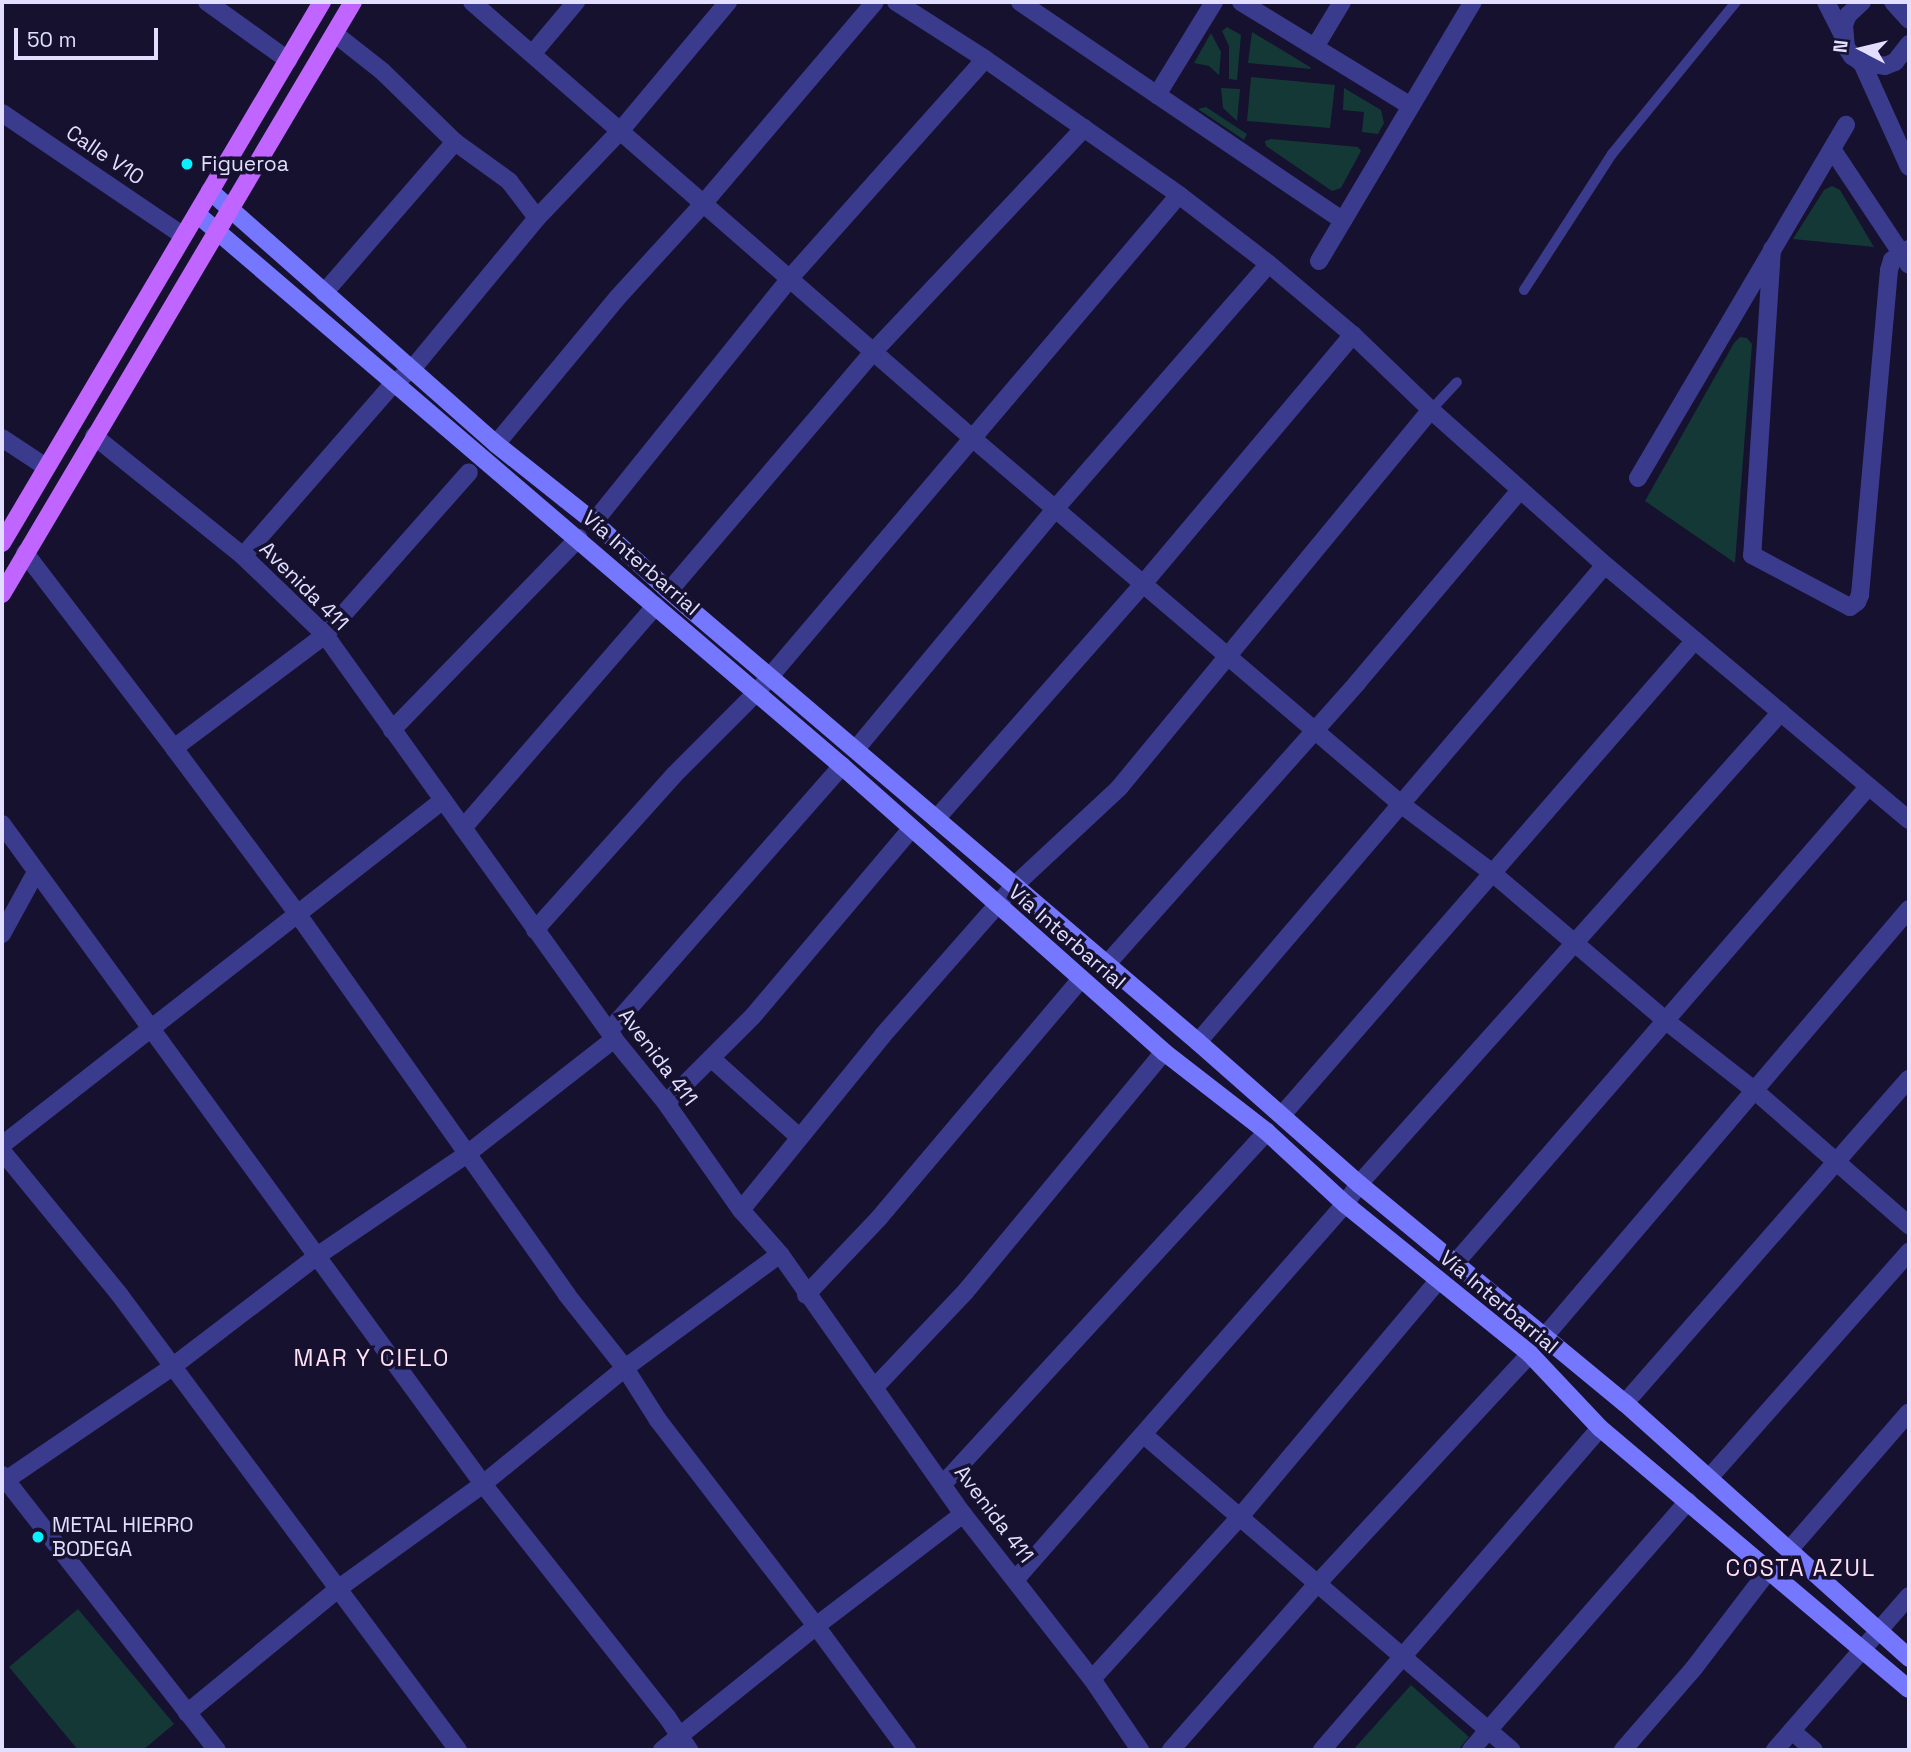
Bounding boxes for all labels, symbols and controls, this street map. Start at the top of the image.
scale bar [18,14,161,58]
north arrow [1827,14,1897,84]
text: 50 m [27,26,77,53]
text: N [1827,39,1854,54]
street label: Calle V10 [61,120,149,190]
place label: Figueroa [201,151,289,177]
marker: Figueroa [179,156,195,172]
street label: Vía Interbarrial [577,505,705,621]
street label: Avenida 411 [254,536,354,636]
street label: Vía Interbarrial [1003,879,1131,995]
street label: Avenida 411 [613,1003,703,1111]
street label: Vía Interbarrial [1435,1245,1563,1359]
district label: MAR Y CIELO [295,1344,449,1372]
street label: Avenida 411 [949,1460,1039,1568]
place label: METAL HIERRO BODEGA [52,1512,194,1562]
marker: METAL HIERRO BODEGA [30,1529,46,1545]
district label: COSTA AZUL [1727,1554,1875,1582]

